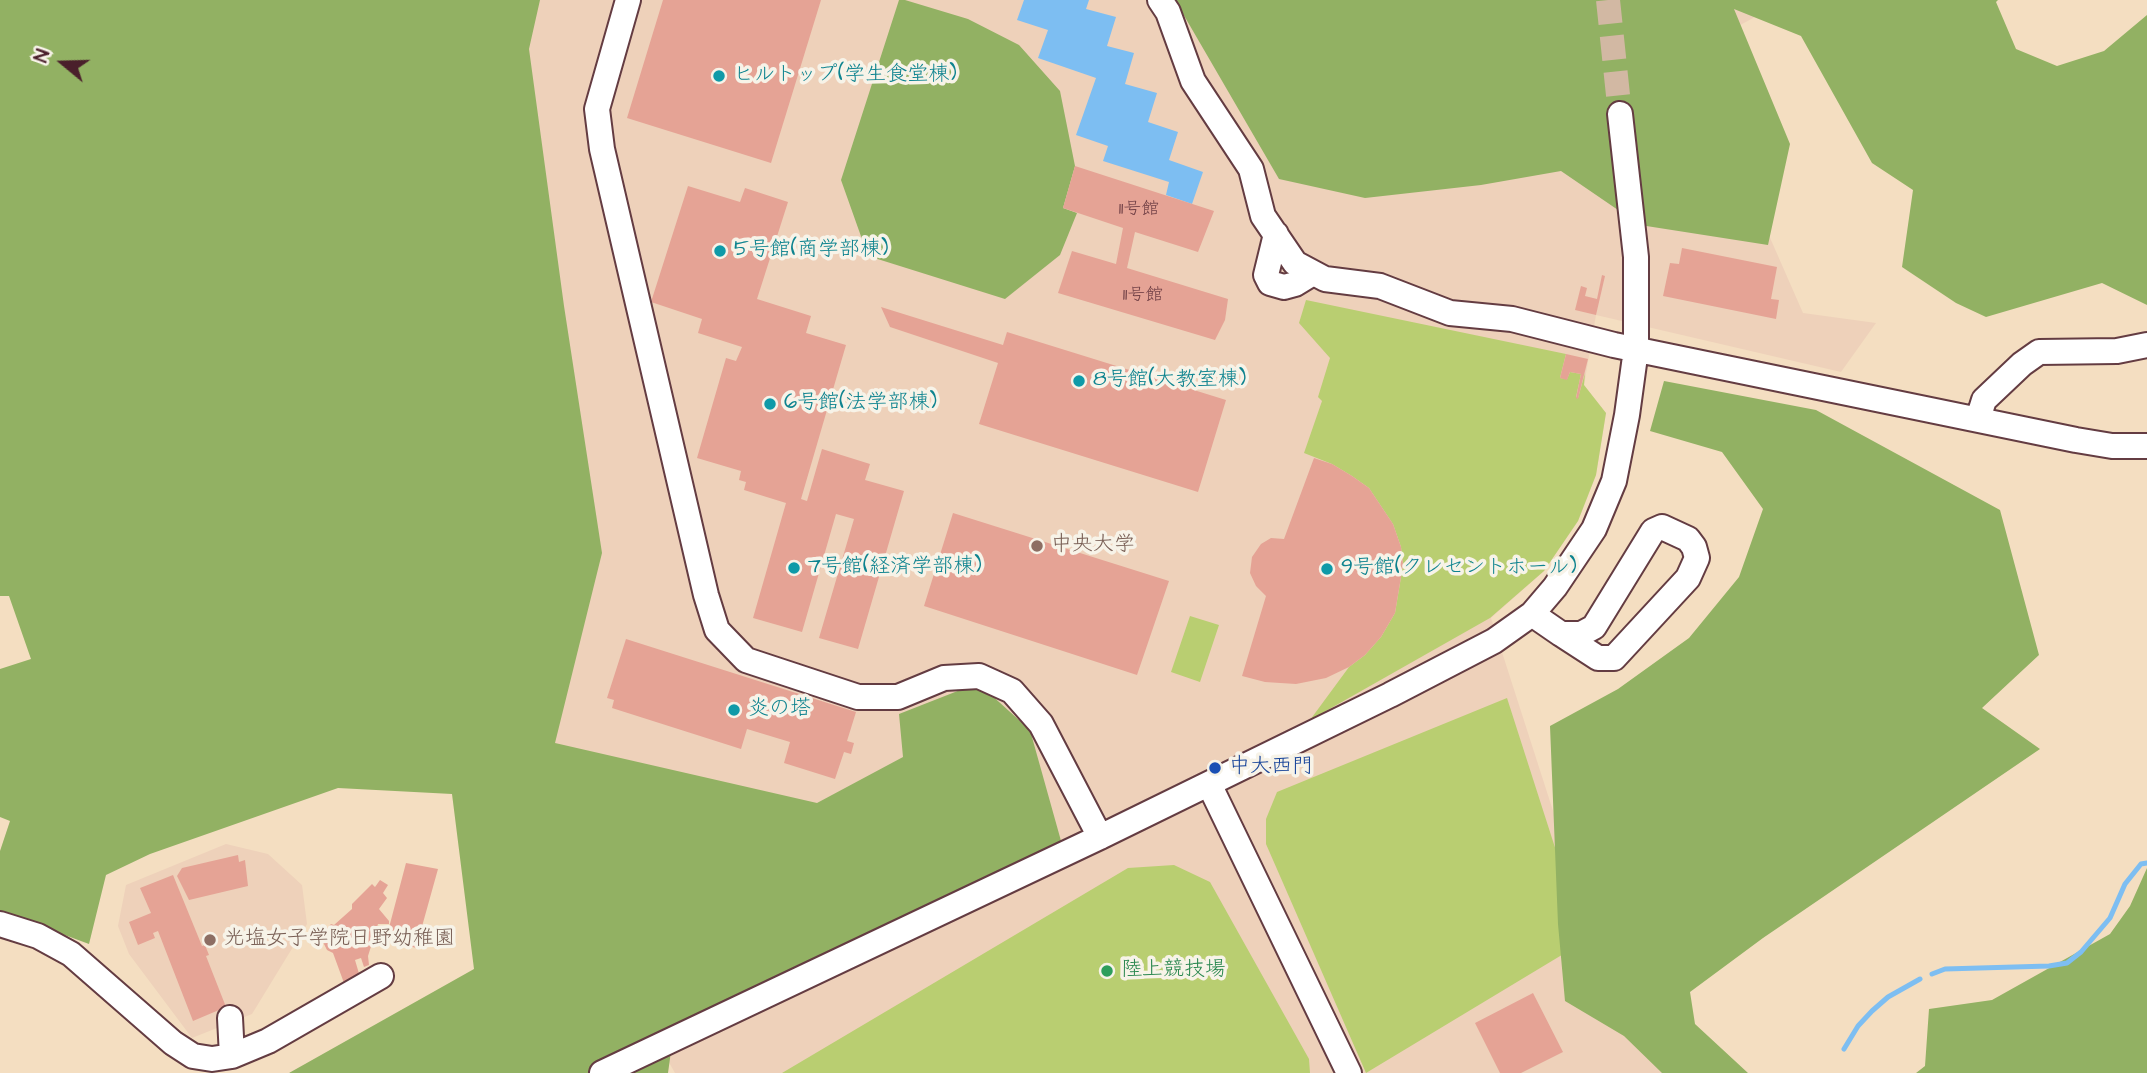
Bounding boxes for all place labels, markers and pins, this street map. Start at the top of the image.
place label: ヒルトップ(学生食堂棟) [733,63,957,89]
marker: ヒルトップ(学生食堂棟) [711,68,727,84]
place label: 5号館(商学部棟) [734,238,889,264]
marker: 5号館(商学部棟) [712,243,728,259]
place label: 8号館(大教室棟) [1093,368,1246,394]
marker: 8号館(大教室棟) [1071,373,1087,389]
place label: 6号館(法学部棟) [784,391,937,417]
marker: 6号館(法学部棟) [762,396,778,412]
place label: 中央大学 [1051,533,1135,559]
marker: 中央大学 [1029,538,1045,554]
place label: 7号館(経済学部棟) [808,555,982,581]
place label: 9号館(クレセントホール) [1341,556,1577,582]
marker: 7号館(経済学部棟) [786,560,802,576]
marker: 9号館(クレセントホール) [1319,561,1335,577]
place label: 炎の塔 [748,697,811,723]
marker: 炎の塔 [726,702,742,718]
place label: 中大西門 [1229,755,1313,781]
marker: 中大西門 [1207,760,1223,776]
place label: 光塩女子学院日野幼稚園 [224,927,455,953]
marker: 光塩女子学院日野幼稚園 [202,932,218,948]
place label: 陸上競技場 [1121,958,1226,984]
marker: 陸上競技場 [1099,963,1115,979]

